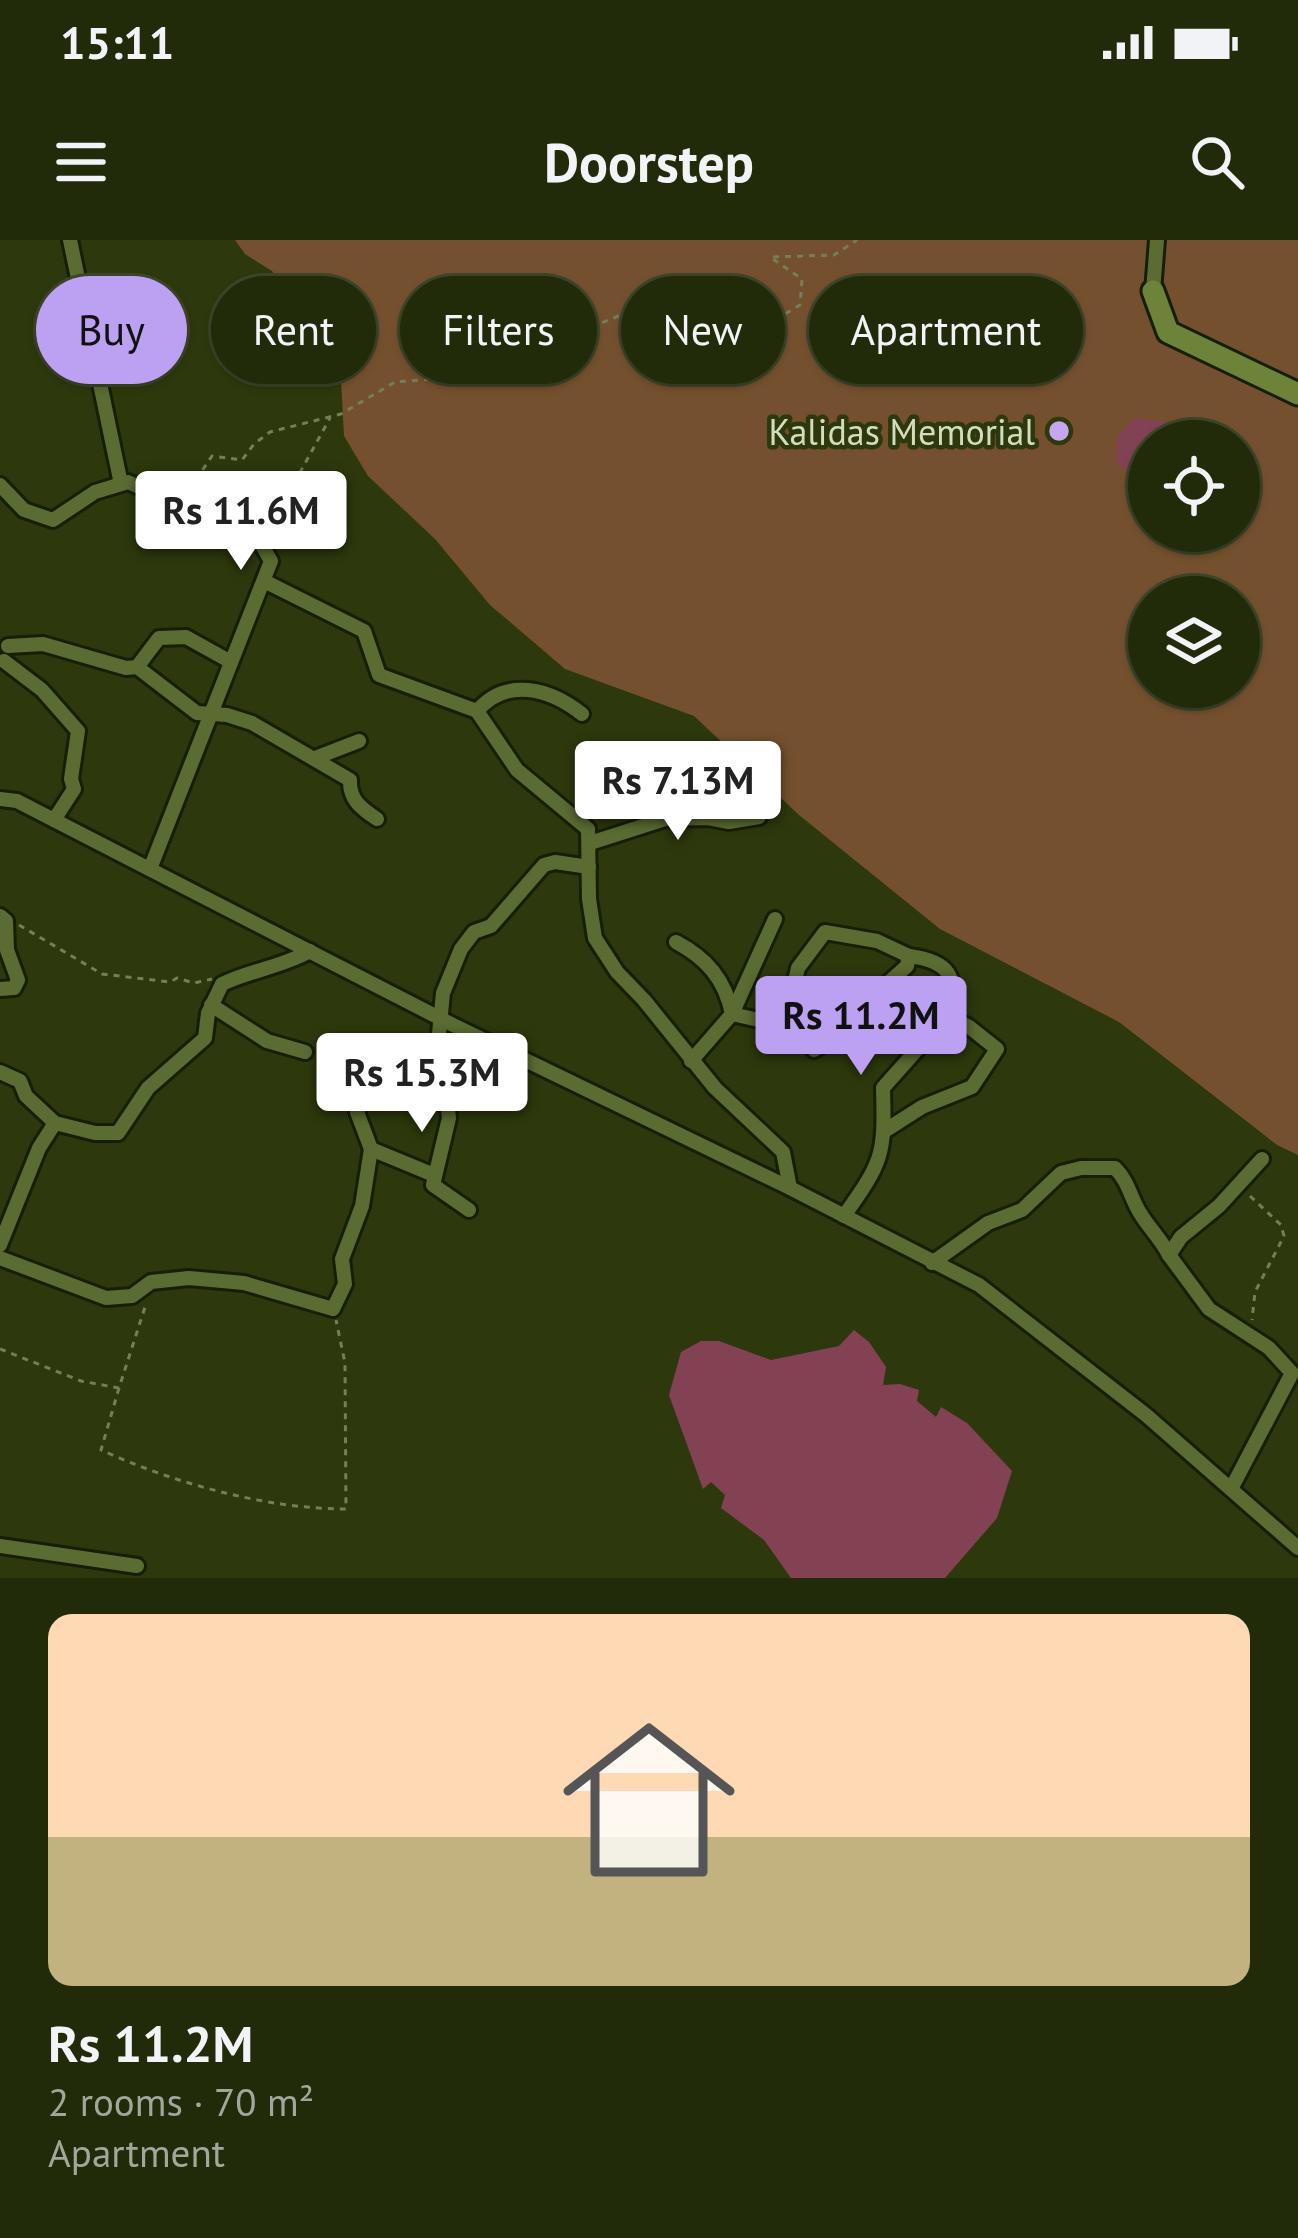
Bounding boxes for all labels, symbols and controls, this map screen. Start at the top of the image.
text: 15:11 [60,13,174,71]
text: Doorstep [544,127,754,197]
icon: menu [48,129,114,195]
icon: search [1184,129,1250,195]
chip: Buy [36,276,187,384]
chip: Rent [211,276,376,384]
chip: Filters [400,276,597,384]
chip: New [621,276,785,384]
chip: Apartment [809,276,1083,384]
place label: Kalidas Memorial [768,408,1035,455]
marker: Kalidas Memorial [1046,418,1072,444]
map controls [1128,420,1260,708]
button: locate [1128,420,1260,552]
pin: Rs 11.6M [117,471,365,573]
text: Rs 11.6M [163,484,319,535]
button: layers [1128,576,1260,708]
pin: Rs 7.13M [554,741,802,843]
text: Rs 7.13M [602,754,754,805]
pin: Rs 11.2M [737,976,985,1078]
text: Rs 11.2M [783,989,939,1040]
pin: Rs 15.3M [298,1033,546,1135]
text: Rs 15.3M [344,1046,500,1097]
icon: home [541,1692,757,1908]
text: Rs 11.2M [48,2010,253,2076]
text: 2 rooms · 70 m² [48,2076,314,2127]
text: Apartment [48,2127,225,2178]

